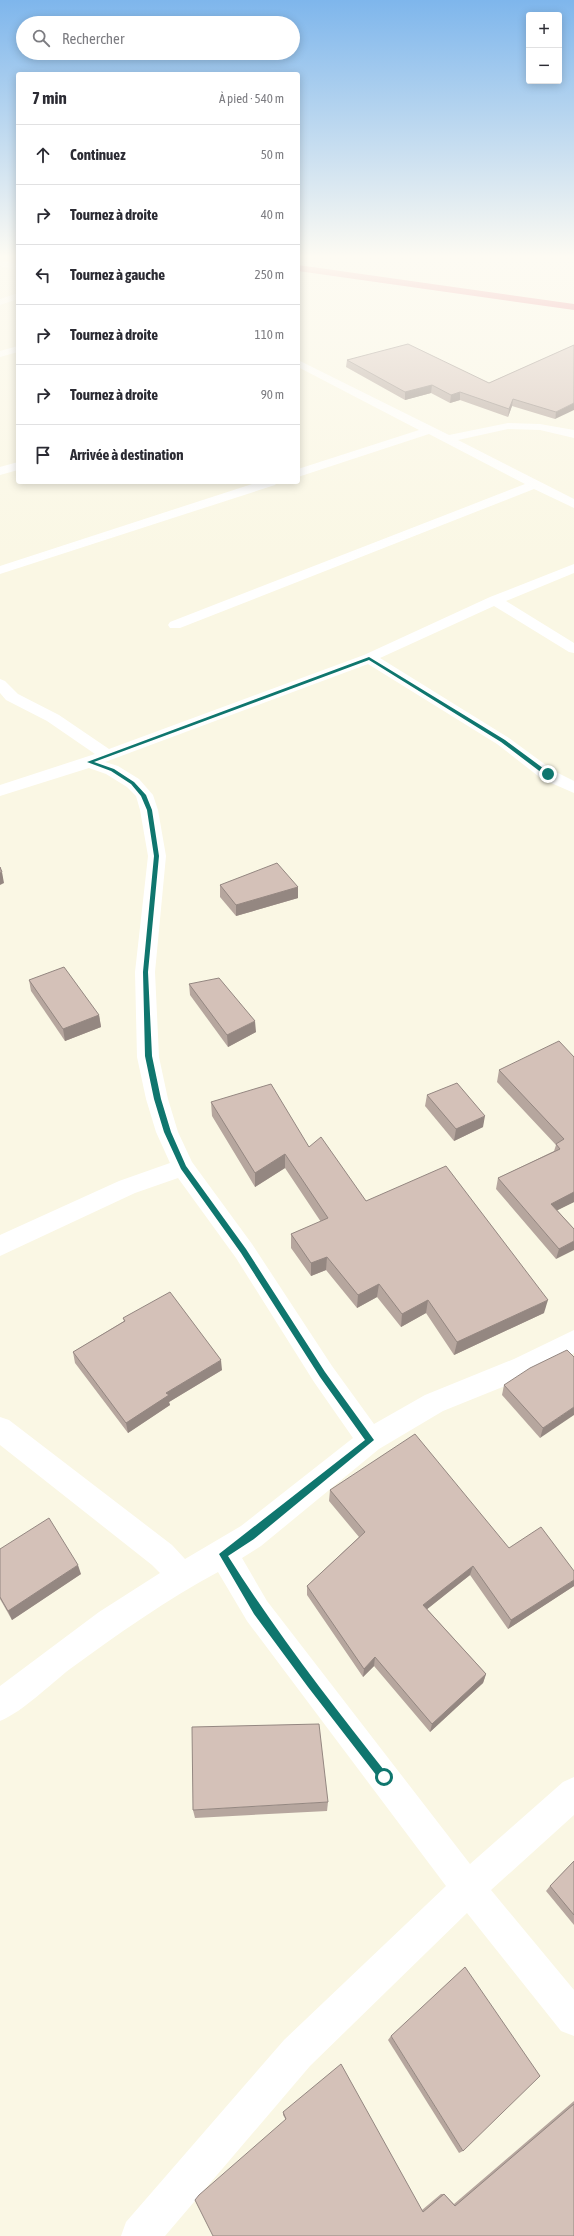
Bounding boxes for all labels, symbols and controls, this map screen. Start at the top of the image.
map controls [526,12,562,84]
button: + [526,12,562,48]
search box [16,16,300,60]
icon: search [30,27,52,49]
text: Rechercher [62,30,124,47]
button: − [526,48,562,84]
text: 7 min [32,88,67,108]
text: À pied · 540 m [219,91,284,106]
icon: ahead [32,144,54,166]
text: Continuez [70,146,126,163]
text: 50 m [261,147,284,162]
icon: right [32,204,54,226]
text: Tournez à droite [70,206,158,223]
text: 40 m [261,207,284,222]
icon: left [32,264,54,286]
text: Tournez à gauche [70,266,165,283]
text: 250 m [255,267,284,282]
icon: right [32,324,54,346]
text: Tournez à droite [70,326,158,343]
text: 110 m [255,327,284,342]
icon: right [32,384,54,406]
text: Tournez à droite [70,386,158,403]
text: 90 m [261,387,284,402]
icon: arrive [32,444,54,466]
text: Arrivée à destination [70,446,184,463]
route end [539,765,557,783]
route start [375,1768,393,1786]

